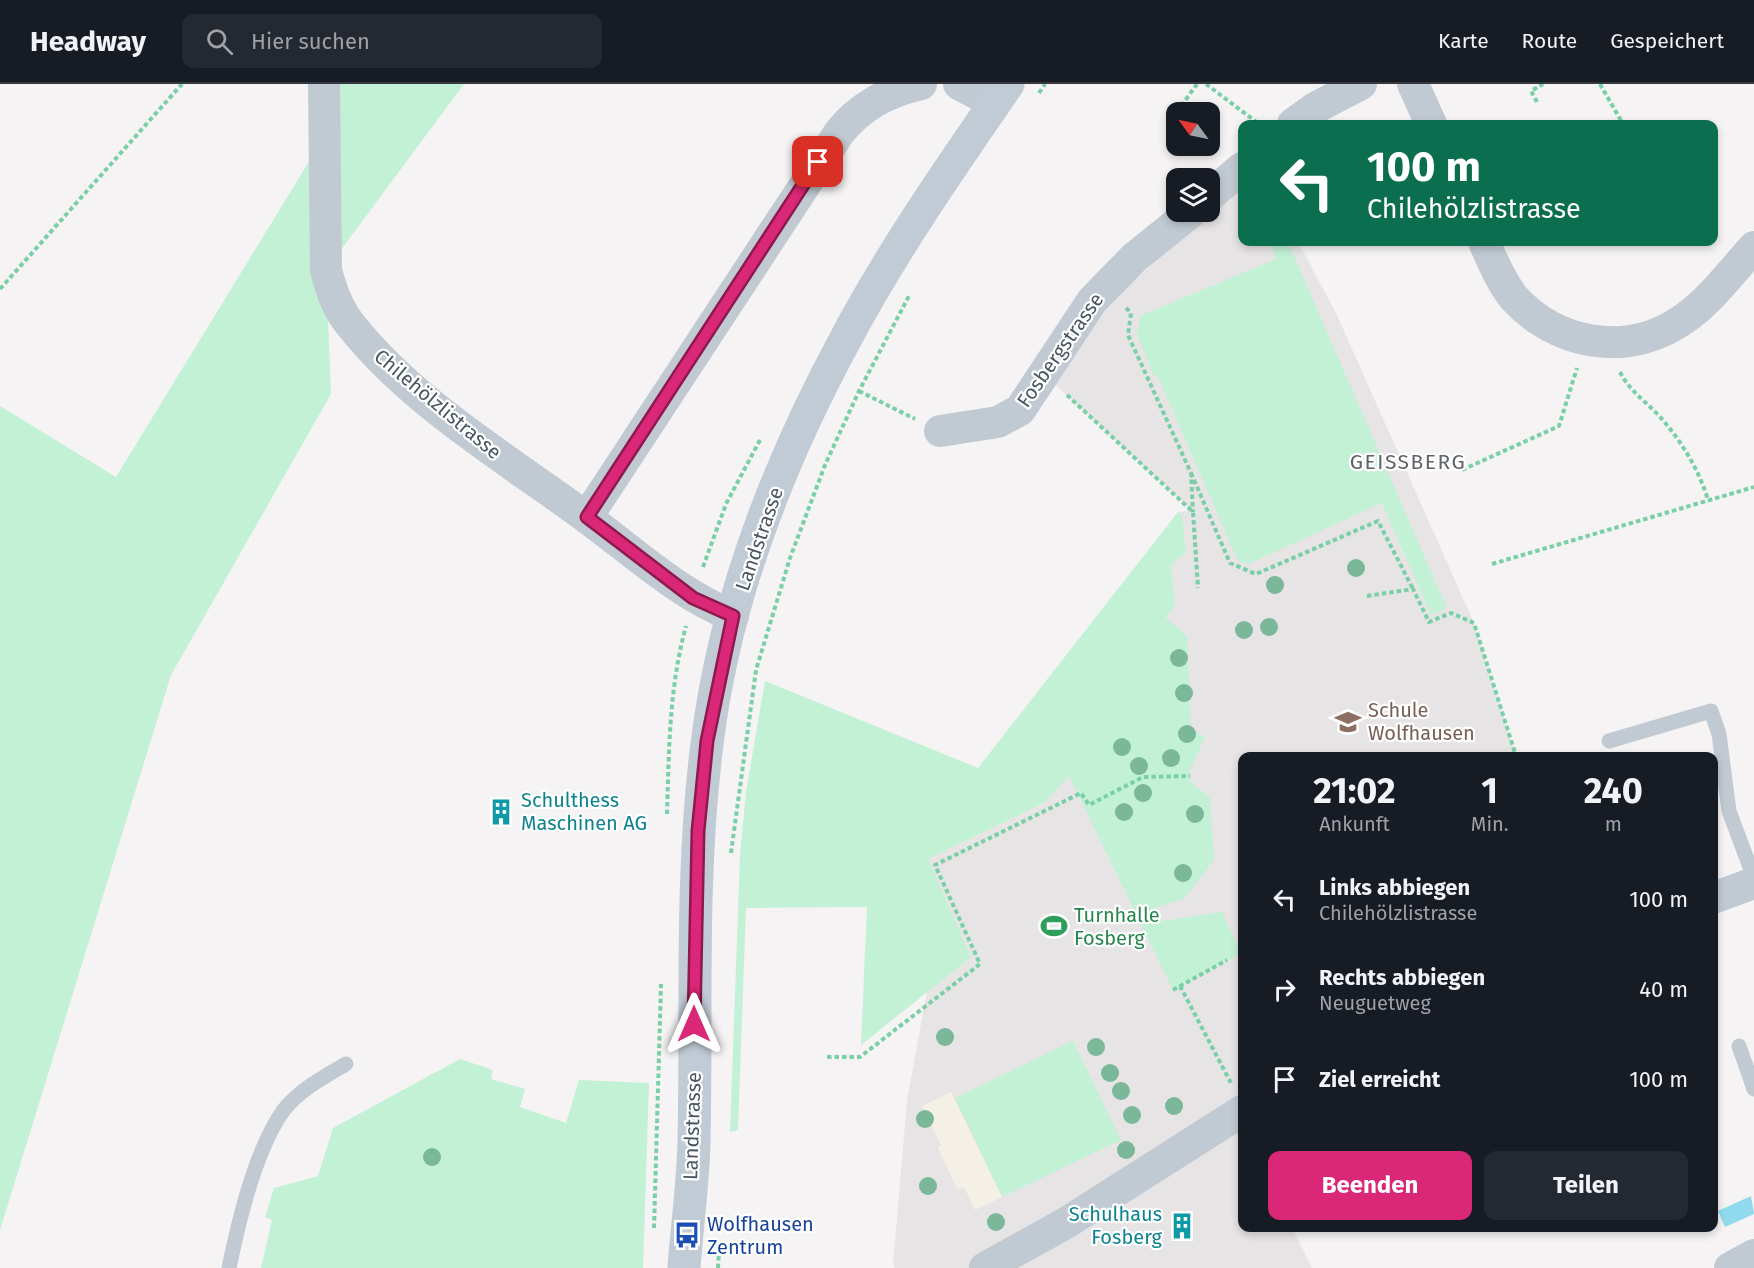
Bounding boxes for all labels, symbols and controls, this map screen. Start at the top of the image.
search box [182,14,602,68]
text: Headway [30,25,146,58]
icon: search [203,25,236,58]
text: Hier suchen [251,28,370,55]
text: Karte [1438,28,1489,54]
text: Route [1522,28,1577,54]
text: Gespeichert [1610,28,1724,54]
north arrow [1166,102,1220,156]
map controls [1166,102,1220,222]
pin [792,136,843,187]
text: 100 m [1367,142,1481,192]
icon: left [1268,144,1346,222]
icon: arrive [801,145,834,178]
button: layers [1166,168,1220,222]
text: Chilehölzlistrasse [1367,193,1581,225]
street label: Fosbergstrasse [1012,288,1108,412]
street label: Chilehölzlistrasse [370,344,506,464]
district label: GEISSBERG [1350,449,1466,475]
street label: Landstrasse [730,484,788,594]
place label: Schule Wolfhausen [1368,698,1475,745]
school or university icon: Schule Wolfhausen [1333,707,1363,737]
text: 21:02 [1313,769,1396,813]
text: 1 [1481,769,1498,813]
text: 240 [1584,769,1643,813]
place label: Schulthess Maschinen AG [521,788,647,835]
building icon: Schulthess Maschinen AG [486,797,516,827]
text: Ankunft [1319,812,1390,836]
text: Min. [1471,812,1509,836]
text: m [1605,812,1622,836]
text: Links abbiegen [1319,874,1470,901]
icon: left [1268,883,1301,916]
text: 100 m [1629,886,1688,913]
text: Chilehölzlistrasse [1319,901,1477,925]
place label: Turnhalle Fosberg [1074,903,1160,950]
sports icon: Turnhalle Fosberg [1039,911,1069,941]
text: Rechts abbiegen [1319,964,1485,991]
icon: right [1268,973,1301,1006]
text: 40 m [1639,976,1688,1003]
text: Neuguetweg [1319,991,1431,1015]
position arrow [662,992,726,1056]
icon: arrive [1268,1063,1301,1096]
text: Ziel erreicht [1319,1066,1440,1093]
text: 100 m [1629,1066,1688,1093]
street label: Landstrasse [678,1072,706,1180]
button: Beenden [1268,1151,1472,1220]
button: Teilen [1484,1151,1688,1220]
place label: Schulhaus Fosberg [1069,1202,1163,1249]
building icon: Schulhaus Fosberg [1167,1211,1197,1241]
place label: Wolfhausen Zentrum [707,1212,814,1259]
bus stop icon: Wolfhausen Zentrum [672,1220,702,1250]

